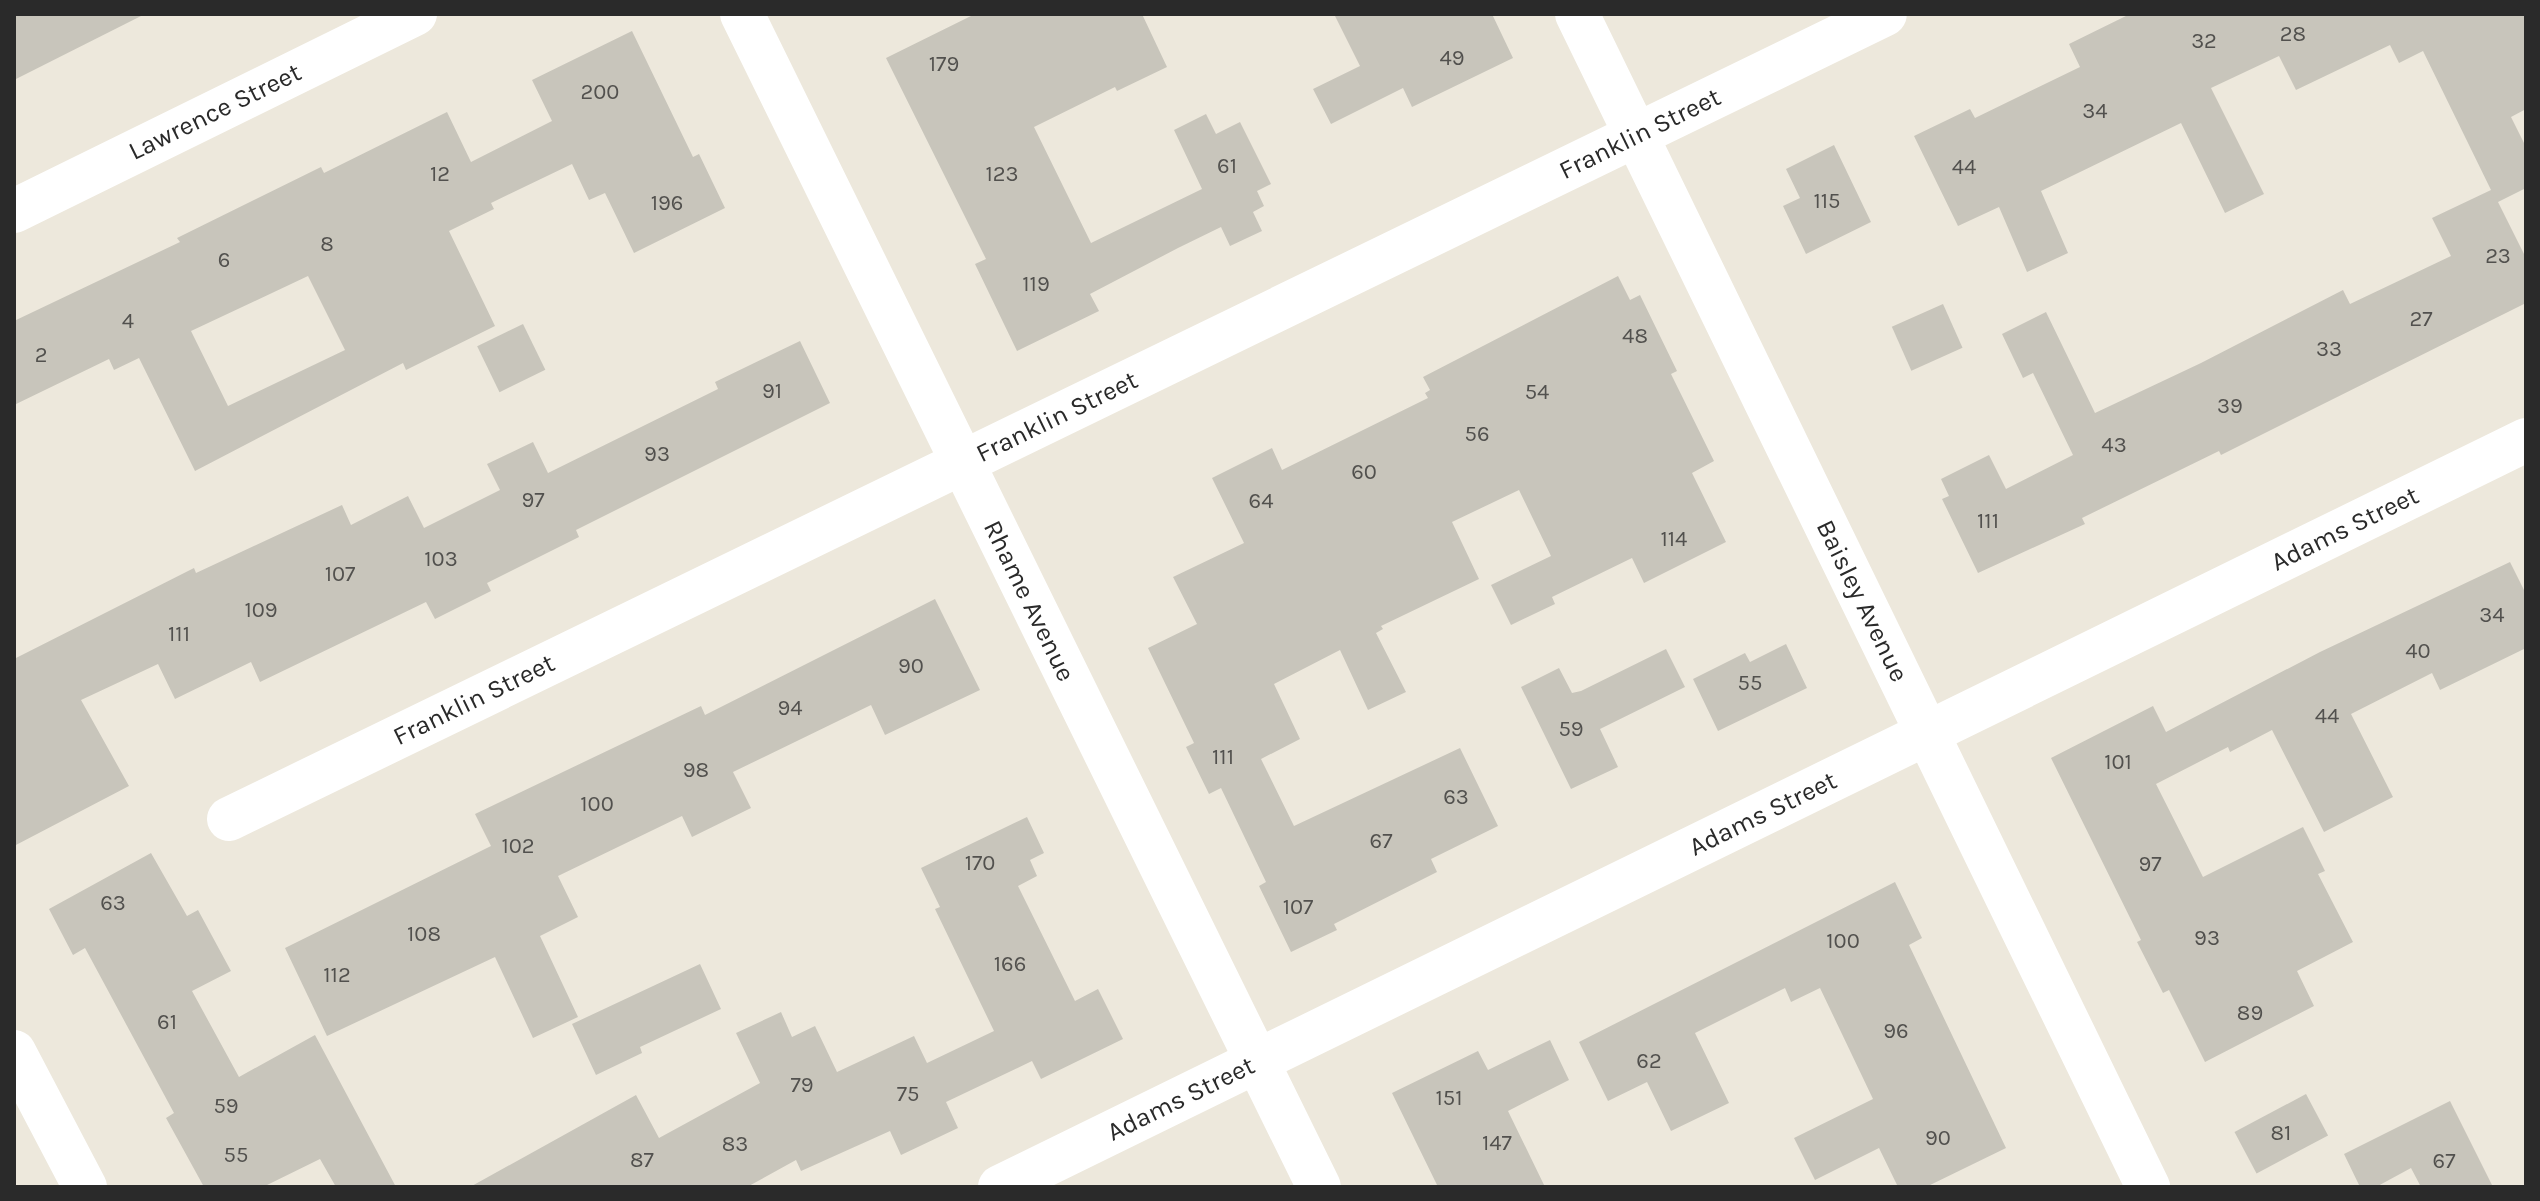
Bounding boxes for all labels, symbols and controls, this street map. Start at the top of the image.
house number: 28 [2280,22,2306,48]
house number: 32 [2191,29,2217,55]
house number: 49 [1439,46,1465,72]
house number: 179 [929,52,959,78]
street label: Lawrence Street [124,57,306,167]
house number: 200 [581,80,619,106]
street label: Franklin Street [1554,81,1726,187]
house number: 34 [2082,99,2108,125]
house number: 61 [1217,154,1237,180]
house number: 44 [1952,155,1976,181]
house number: 12 [430,162,450,188]
house number: 123 [985,162,1019,188]
house number: 115 [1814,189,1840,215]
house number: 196 [651,191,683,217]
house number: 8 [320,232,334,258]
house number: 23 [2485,244,2511,270]
house number: 6 [218,248,230,274]
house number: 119 [1022,272,1050,298]
house number: 27 [2409,307,2433,333]
house number: 4 [122,309,134,335]
house number: 48 [1622,324,1648,350]
house number: 33 [2316,337,2342,363]
house number: 2 [35,343,47,369]
street label: Franklin Street [971,364,1143,470]
house number: 91 [762,379,782,405]
house number: 54 [1525,380,1549,406]
house number: 39 [2217,394,2243,420]
house number: 56 [1464,422,1490,448]
house number: 43 [2101,433,2127,459]
house number: 93 [644,442,670,468]
house number: 60 [1351,460,1377,486]
street label: Adams Street [2266,480,2424,578]
house number: 97 [521,488,545,514]
house number: 64 [1249,489,1273,515]
house number: 111 [1977,509,1999,535]
street label: Rhame Avenue [977,515,1081,687]
street label: Baisley Avenue [1809,515,1915,687]
house number: 114 [1661,527,1687,553]
house number: 103 [424,547,458,573]
house number: 107 [325,562,355,588]
house number: 109 [244,598,278,624]
house number: 34 [2479,603,2505,629]
house number: 111 [168,622,190,648]
house number: 40 [2405,639,2431,665]
street label: Franklin Street [388,647,560,753]
house number: 90 [898,654,924,680]
house number: 55 [1738,671,1762,697]
house number: 94 [777,696,803,722]
house number: 44 [2315,704,2339,730]
house number: 59 [1558,717,1584,743]
house number: 111 [1212,745,1234,771]
house number: 101 [2104,750,2132,776]
house number: 98 [683,758,709,784]
street label: Adams Street [1684,765,1842,863]
house number: 63 [1443,785,1469,811]
house number: 100 [580,792,614,818]
house number: 67 [1370,829,1392,855]
house number: 102 [501,834,535,860]
house number: 170 [965,851,995,877]
house number: 97 [2138,852,2162,878]
house number: 63 [100,891,126,917]
house number: 107 [1283,895,1313,921]
house number: 108 [407,922,441,948]
house number: 93 [2194,926,2220,952]
house number: 100 [1826,929,1860,955]
house number: 166 [994,952,1026,978]
house number: 112 [323,963,351,989]
house number: 89 [2237,1001,2263,1027]
house number: 61 [157,1010,177,1036]
house number: 96 [1883,1019,1909,1045]
house number: 62 [1636,1049,1662,1075]
street label: Adams Street [1102,1050,1260,1148]
house number: 79 [790,1073,814,1099]
house number: 75 [897,1082,919,1108]
house number: 151 [1436,1086,1462,1112]
house number: 59 [213,1094,239,1120]
house number: 81 [2271,1121,2291,1147]
house number: 90 [1925,1126,1951,1152]
house number: 147 [1482,1131,1512,1157]
house number: 83 [722,1132,748,1158]
house number: 55 [224,1143,248,1169]
house number: 87 [630,1148,654,1174]
house number: 67 [2433,1149,2455,1175]

